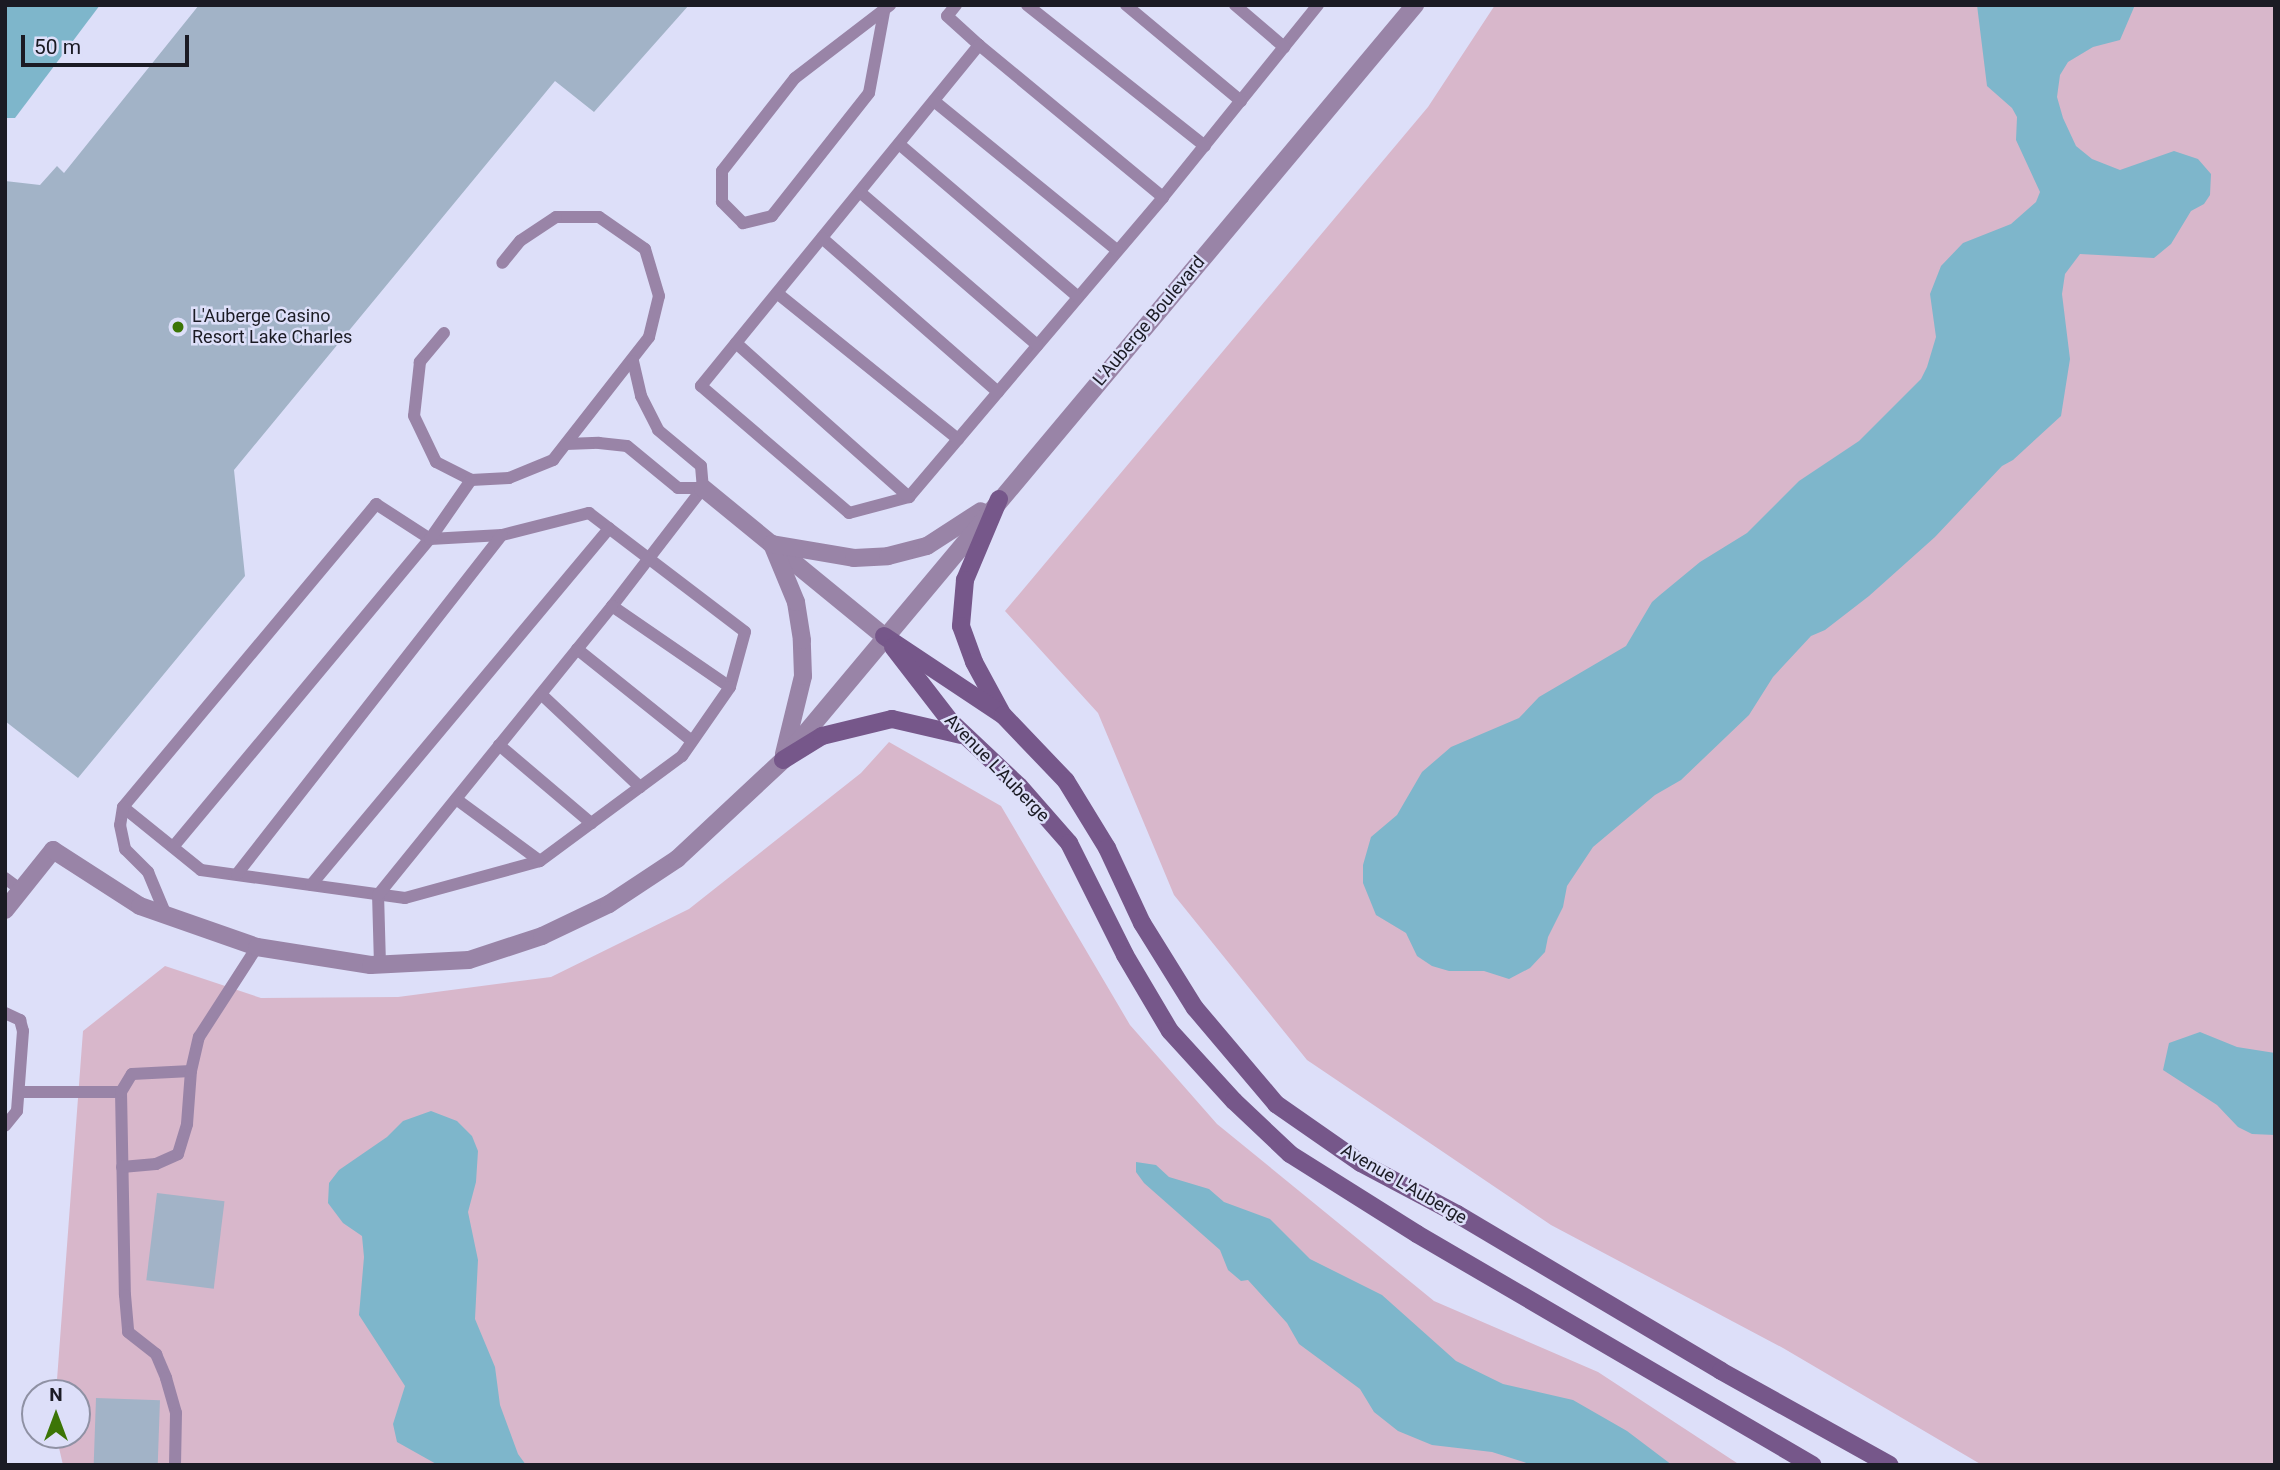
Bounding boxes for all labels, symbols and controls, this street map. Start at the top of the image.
scale bar [24,21,192,65]
text: 50 m [34,35,81,59]
street label: L'Auberge Boulevard [1088,252,1210,390]
place label: L'Auberge Casino Resort Lake Charles [192,306,352,348]
marker: L'Auberge Casino Resort Lake Charles [170,319,186,335]
street label: Avenue L'Auberge [940,709,1054,827]
street label: Avenue L'Auberge [1337,1139,1471,1229]
north arrow [21,1379,91,1449]
text: N [49,1383,63,1406]

